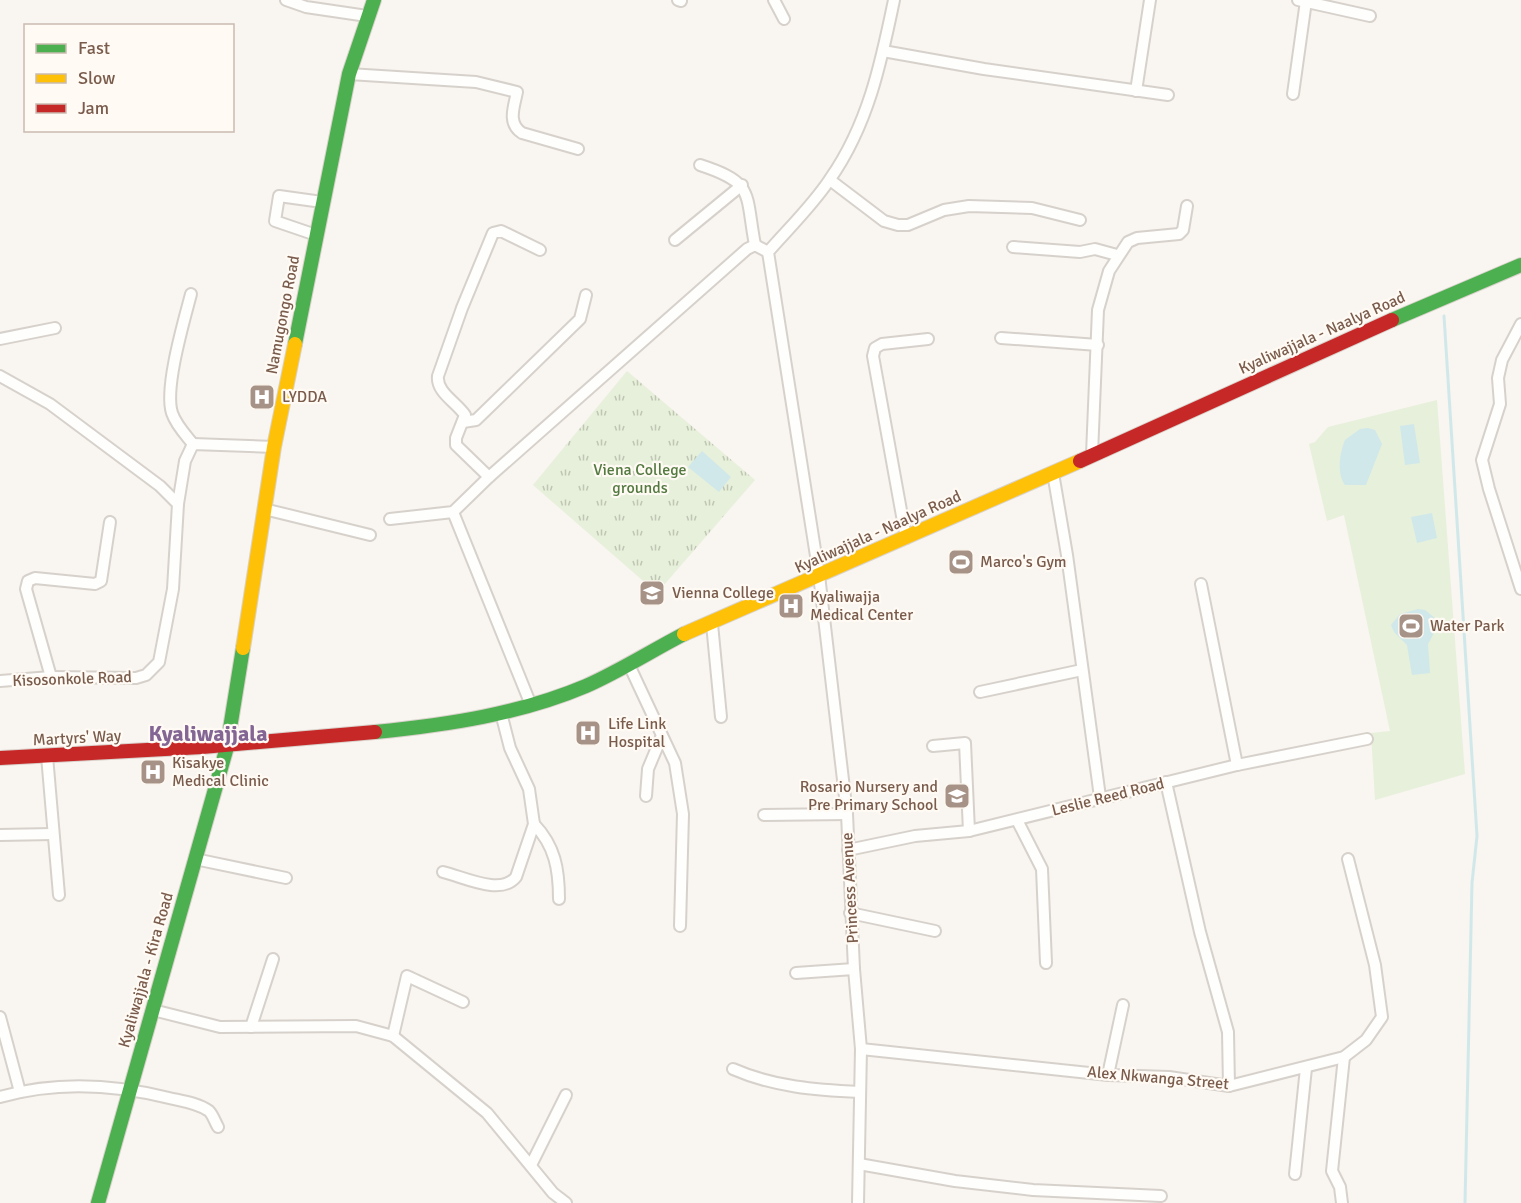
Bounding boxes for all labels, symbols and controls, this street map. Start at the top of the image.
legend [24,24,234,132]
text: Fast [78,37,110,59]
text: Slow [78,67,115,89]
text: Jam [78,97,109,119]
street label: Namugongo Road [262,254,304,376]
street label: Kyaliwajjala - Naalya Road [1236,287,1408,379]
hospital icon: LYDDA [247,382,277,412]
place label: LYDDA [282,387,327,407]
park label: Viena College grounds [593,460,687,498]
street label: Kyaliwajjala - Naalya Road [792,486,964,578]
sports icon: Marco's Gym [946,547,976,577]
place label: Marco's Gym [980,552,1067,572]
school or university icon: Vienna College [637,578,667,608]
place label: Vienna College [672,583,774,603]
place label: Kyaliwajja Medical Center [810,587,913,625]
hospital icon: Kyaliwajja Medical Center [776,591,806,621]
sports icon: Water Park [1396,611,1426,641]
place label: Water Park [1430,616,1505,636]
street label: Kisosonkole Road [12,667,132,691]
place label: Life Link Hospital [608,714,666,752]
hospital icon: Life Link Hospital [573,718,603,748]
district label: Kyaliwajjala [149,720,267,747]
street label: Martyrs' Way [32,726,122,750]
place label: Kisakye Medical Clinic [172,753,269,791]
hospital icon: Kisakye Medical Clinic [138,757,168,787]
street label: Leslie Reed Road [1050,773,1166,821]
place label: Rosario Nursery and Pre Primary School [800,777,938,815]
school or university icon: Rosario Nursery and Pre Primary School [942,781,972,811]
street label: Princess Avenue [837,832,863,944]
street label: Kyaliwajjala - Kira Road [114,890,178,1050]
street label: Alex Nkwanga Street [1086,1062,1230,1094]

